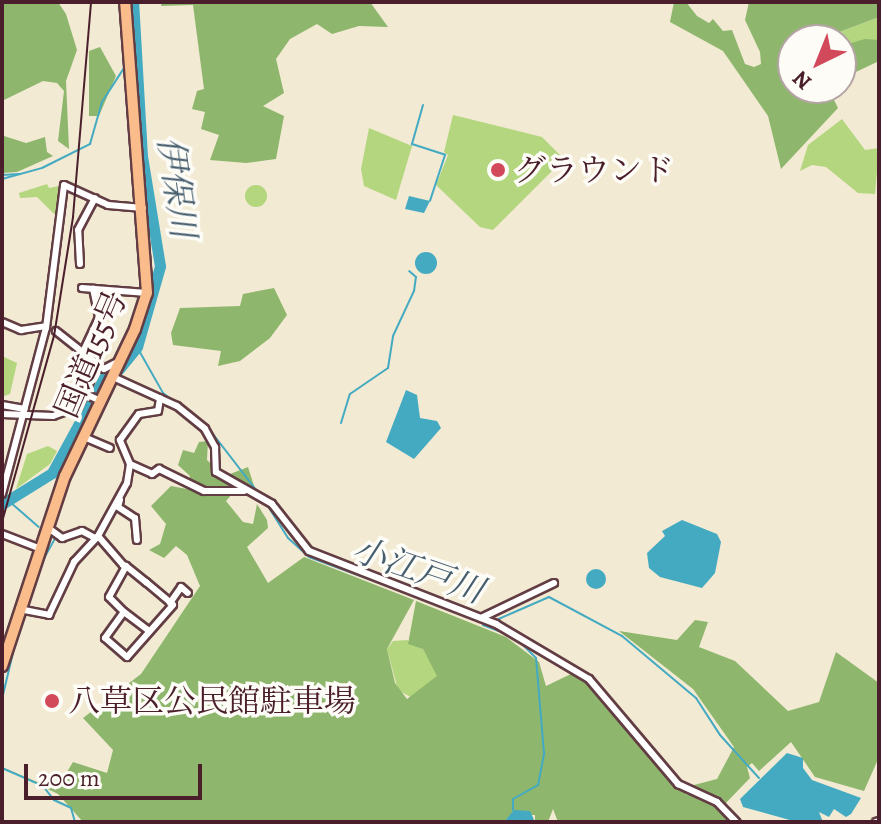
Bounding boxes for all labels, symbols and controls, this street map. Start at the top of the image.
north arrow [777,24,857,104]
text: N [786,64,818,97]
water label: 伊保川 [150,134,204,240]
place label: グラウンド [514,151,674,189]
marker: グラウンド [489,161,507,179]
street label: 国道155号 [47,285,135,423]
water label: 小江戸川 [347,529,489,611]
place label: 八草区公民館駐車場 [68,682,356,720]
marker: 八草区公民館駐車場 [43,692,61,710]
scale bar [28,748,206,798]
text: 200 m [38,762,100,794]

